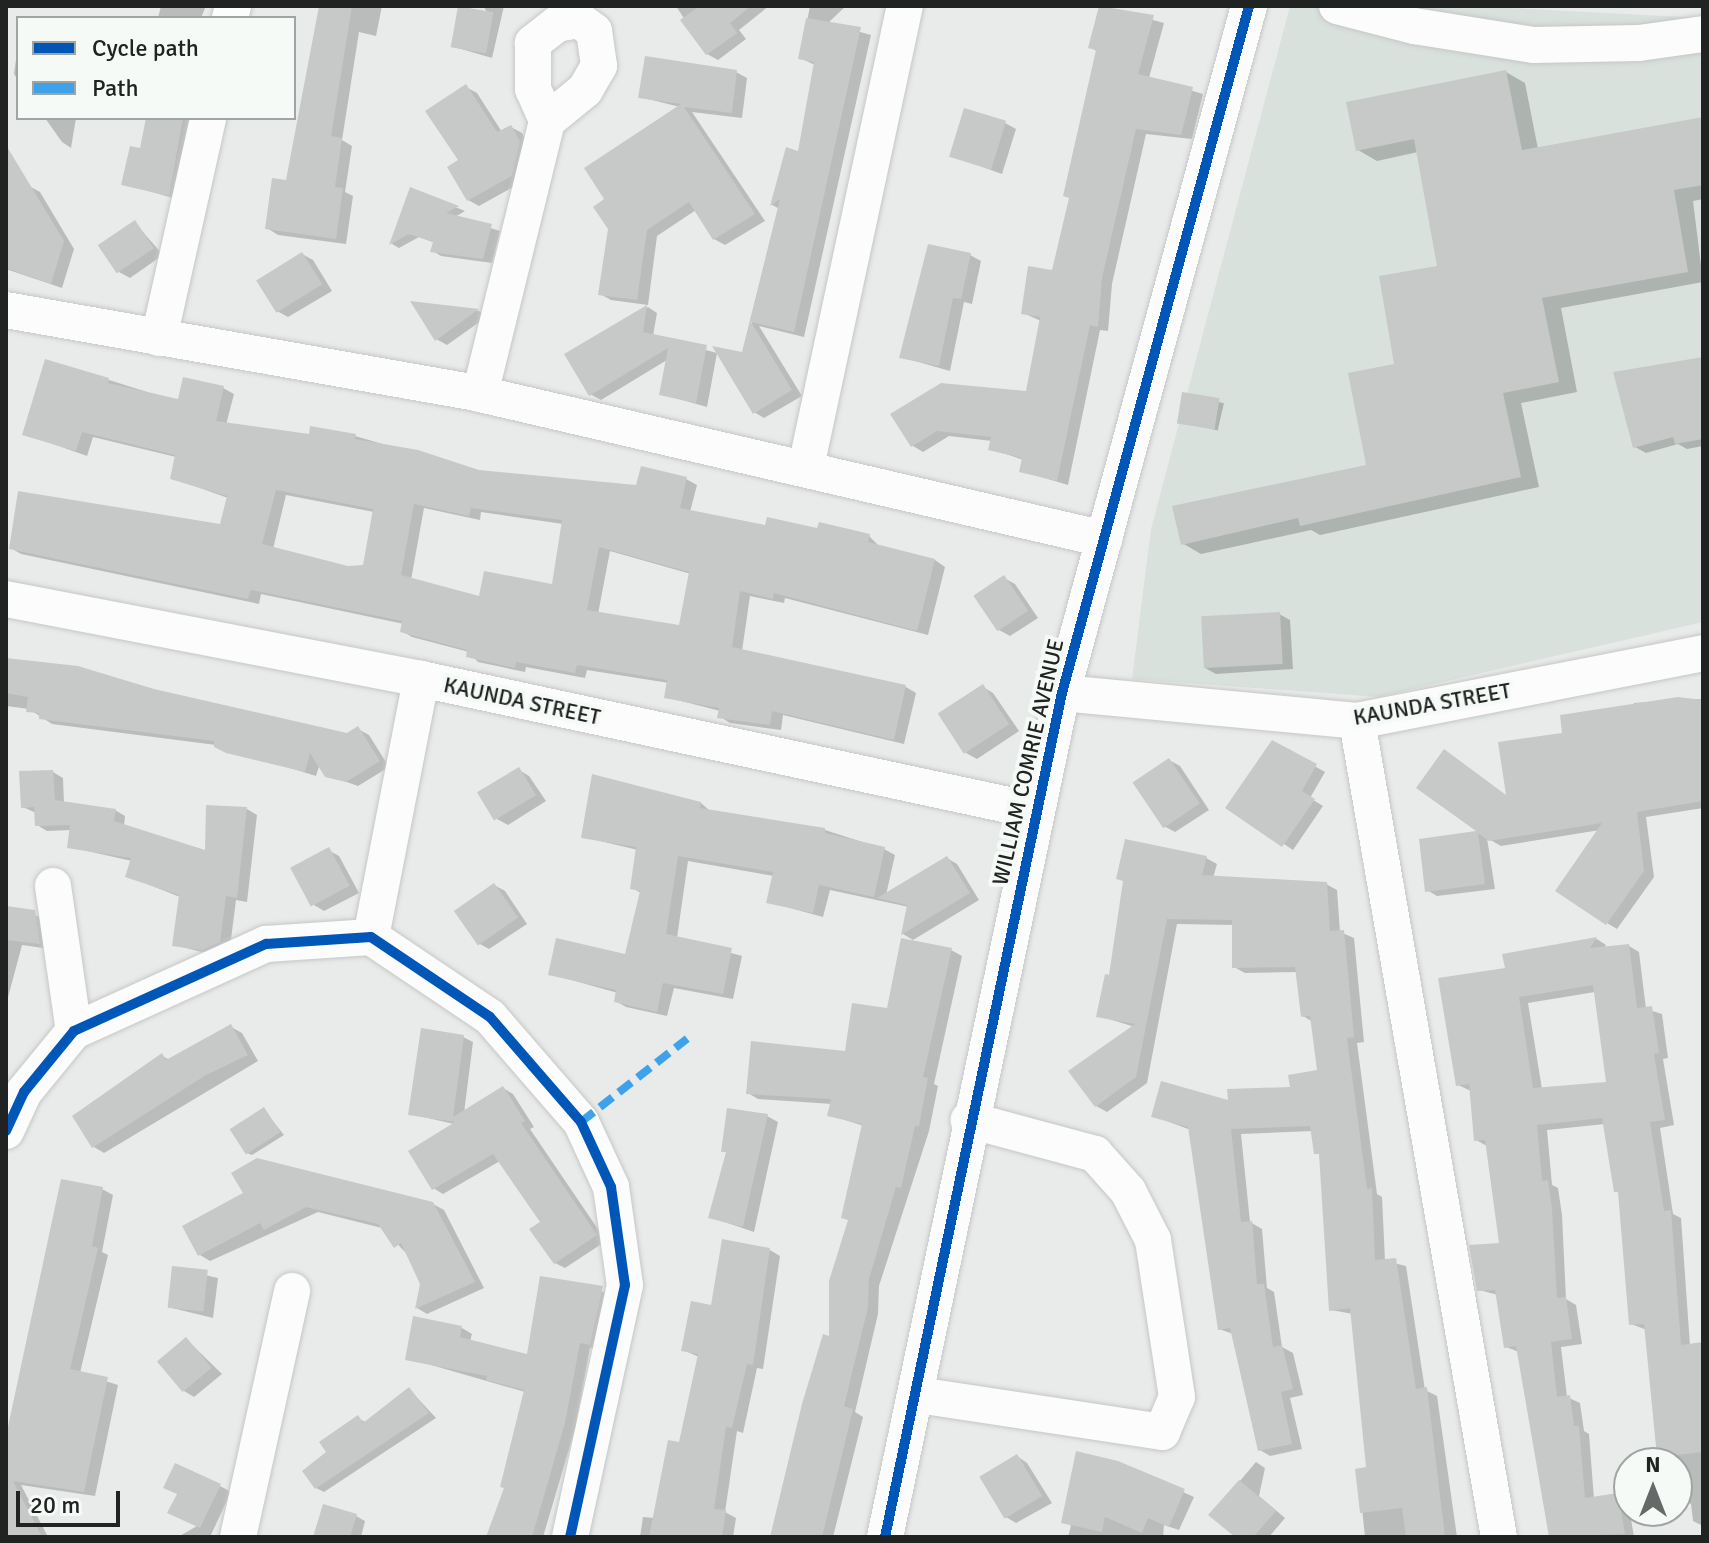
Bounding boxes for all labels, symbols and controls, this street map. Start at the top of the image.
legend [16,16,296,120]
text: Cycle path [92,33,199,63]
text: Path [92,73,138,103]
street label: WILLIAM COMRIE AVENUE [987,636,1069,888]
street label: KAUNDA STREET [441,672,603,730]
street label: KAUNDA STREET [1351,677,1513,731]
north arrow [1613,1447,1693,1527]
text: N [1645,1451,1661,1478]
scale bar [20,1475,124,1525]
text: 20 m [30,1490,80,1520]

